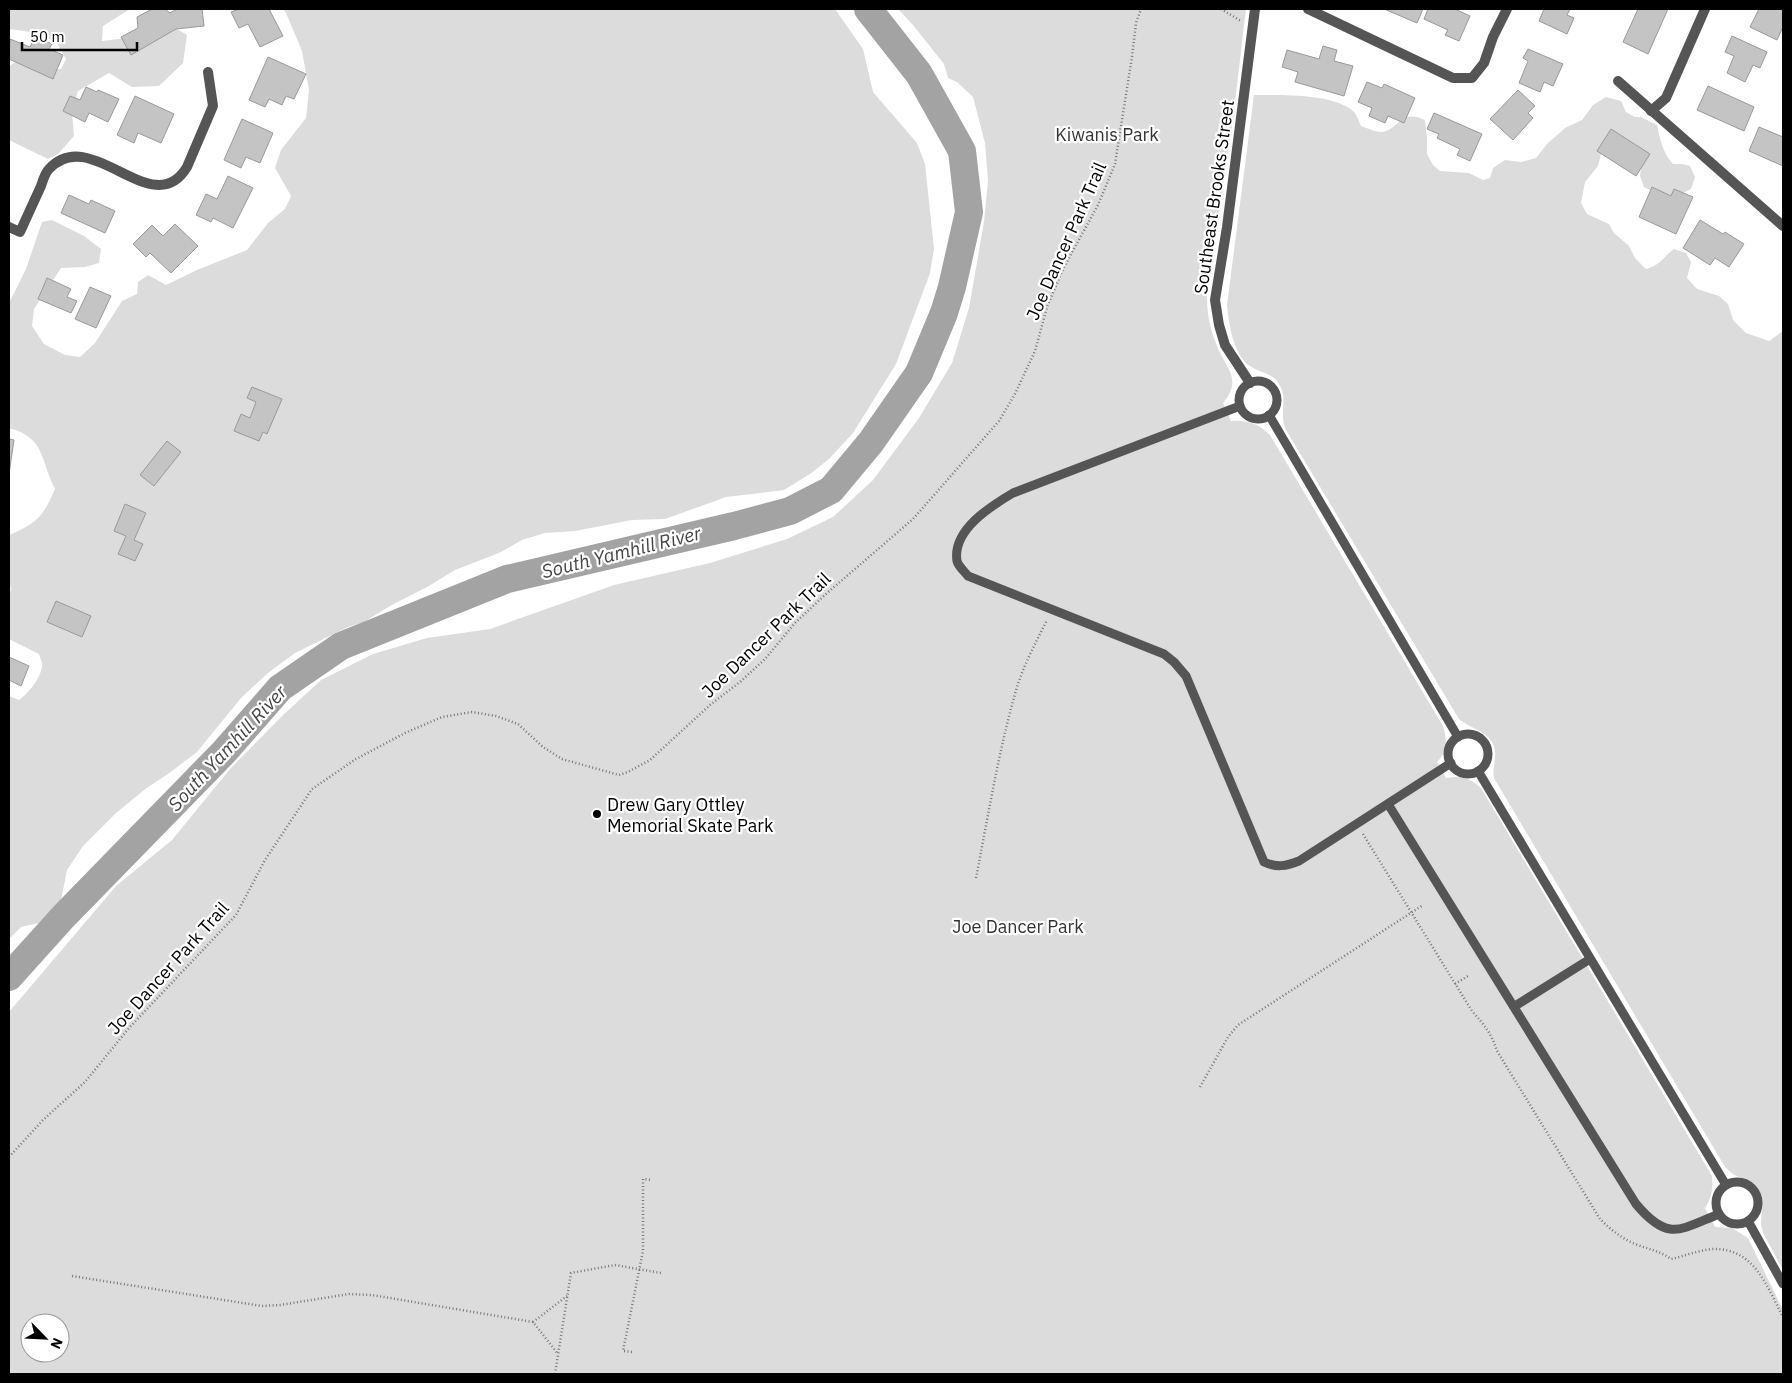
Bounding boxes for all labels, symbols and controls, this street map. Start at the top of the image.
scale bar [22,20,138,52]
text: 50 m [30,27,65,46]
street label: Southeast Brooks Street [1189,98,1239,296]
park label: Kiwanis Park [1055,123,1159,146]
street label: Joe Dancer Park Trail [1021,158,1111,324]
water label: South Yamhill River [539,520,704,583]
street label: Joe Dancer Park Trail [697,567,835,703]
water label: South Yamhill River [163,679,292,816]
place label: Drew Gary Ottley Memorial Skate Park [607,793,774,837]
marker: Drew Gary Ottley Memorial Skate Park [591,808,603,820]
street label: Joe Dancer Park Trail [102,897,234,1039]
park label: Joe Dancer Park [952,915,1084,938]
north arrow [20,1313,70,1363]
text: N [47,1335,67,1352]

